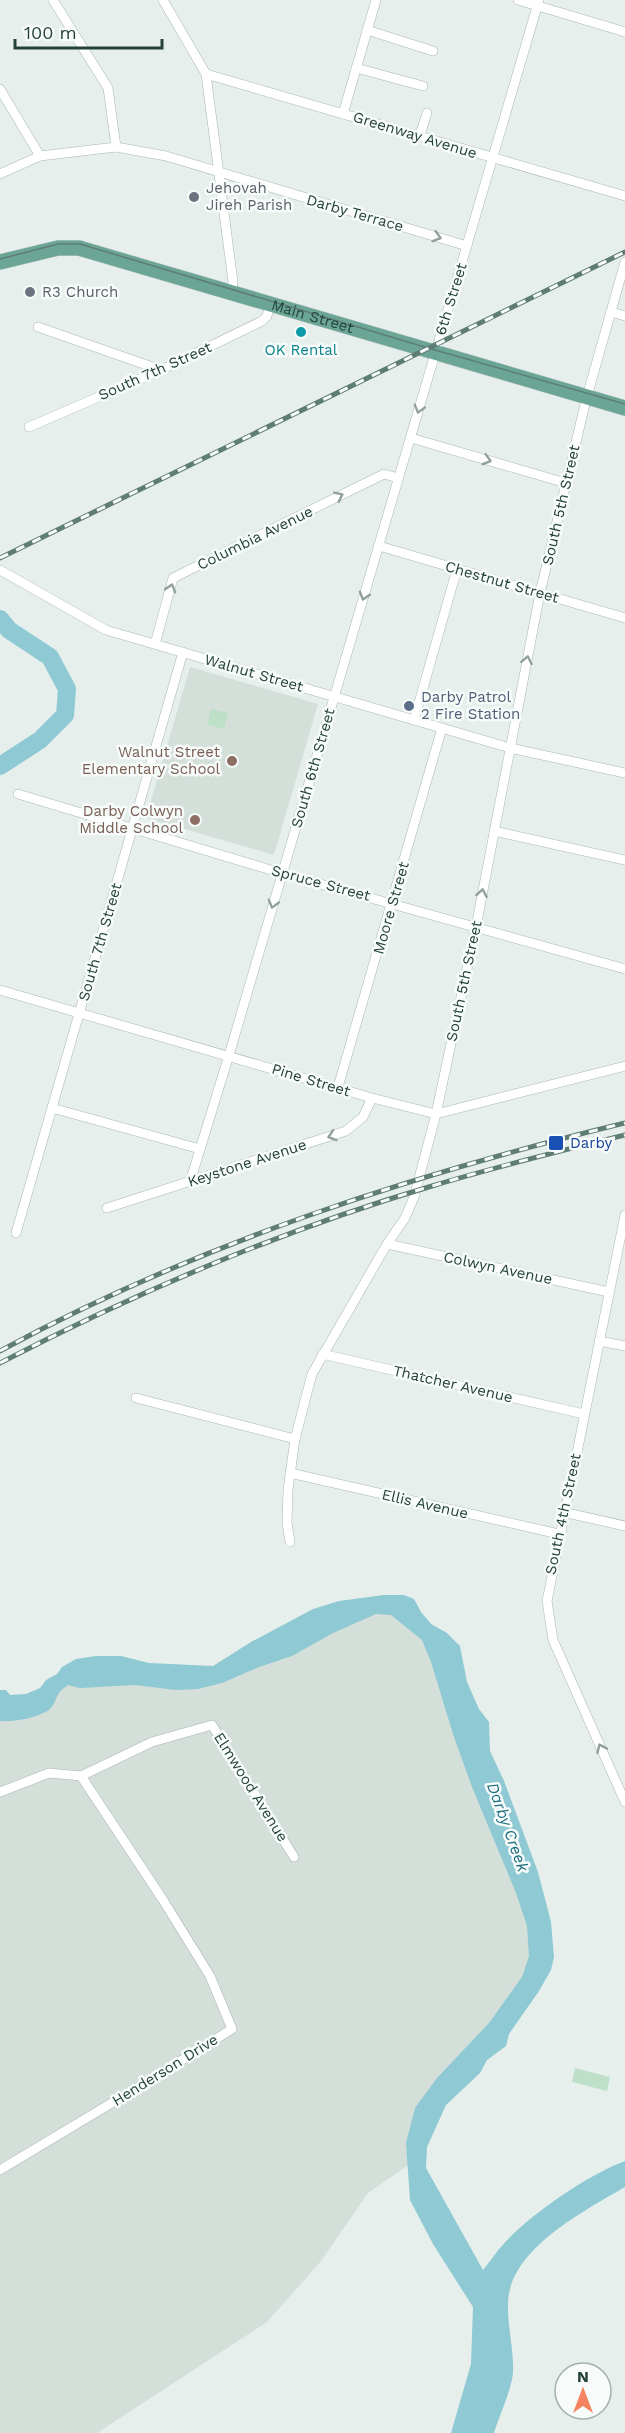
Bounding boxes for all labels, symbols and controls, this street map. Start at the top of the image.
scale bar [15,12,162,50]
text: 100 m [24,22,77,43]
street label: Greenway Avenue [351,108,479,162]
place label: Jehovah Jireh Parish [206,179,292,214]
marker: Jehovah Jireh Parish [187,190,201,204]
street label: Darby Terrace [304,191,406,235]
one-way arrow [431,230,442,242]
street label: 6th Street [431,260,471,337]
place label: R3 Church [42,283,118,301]
marker: R3 Church [23,285,37,299]
street label: Main Street [269,296,356,337]
marker: OK Rental [294,325,308,339]
street label: South 7th Street [96,338,215,404]
place label: OK Rental [265,341,338,359]
one-way arrow [414,403,426,414]
street label: South 5th Street [538,442,584,567]
one-way arrow [481,453,492,465]
one-way arrow [333,492,344,504]
street label: Columbia Avenue [194,502,316,574]
street label: Chestnut Street [443,557,562,607]
one-way arrow [164,583,176,594]
one-way arrow [359,590,371,601]
street label: Walnut Street [202,650,306,696]
one-way arrow [520,655,533,665]
place label: Darby Patrol 2 Fire Station [421,688,520,723]
marker: Darby Patrol 2 Fire Station [402,699,416,713]
street label: South 6th Street [287,705,339,830]
place label: Walnut Street Elementary School [82,743,221,778]
marker: Walnut Street Elementary School [225,754,239,768]
place label: Darby Colwyn Middle School [79,802,183,837]
marker: Darby Colwyn Middle School [188,813,202,827]
street label: Moore Street [369,859,413,956]
street label: Spruce Street [270,861,373,905]
street label: South 7th Street [75,880,126,1003]
one-way arrow [475,888,488,898]
one-way arrow [267,899,280,909]
street label: South 5th Street [442,918,486,1043]
street label: Pine Street [269,1059,353,1101]
one-way arrow [327,1129,338,1141]
marker: Darby [547,1134,565,1152]
place label: Darby [570,1134,613,1152]
street label: Keystone Avenue [185,1135,309,1191]
street label: Colwyn Avenue [442,1248,554,1288]
street label: Thatcher Avenue [391,1361,515,1407]
street label: South 4th Street [541,1451,585,1576]
street label: Ellis Avenue [380,1485,470,1523]
street label: Elmwood Avenue [210,1729,292,1845]
one-way arrow [597,1744,609,1755]
water label: Darby Creek [483,1780,533,1875]
street label: Henderson Drive [109,2030,221,2110]
north arrow [553,2361,613,2421]
text: N [577,2367,589,2386]

